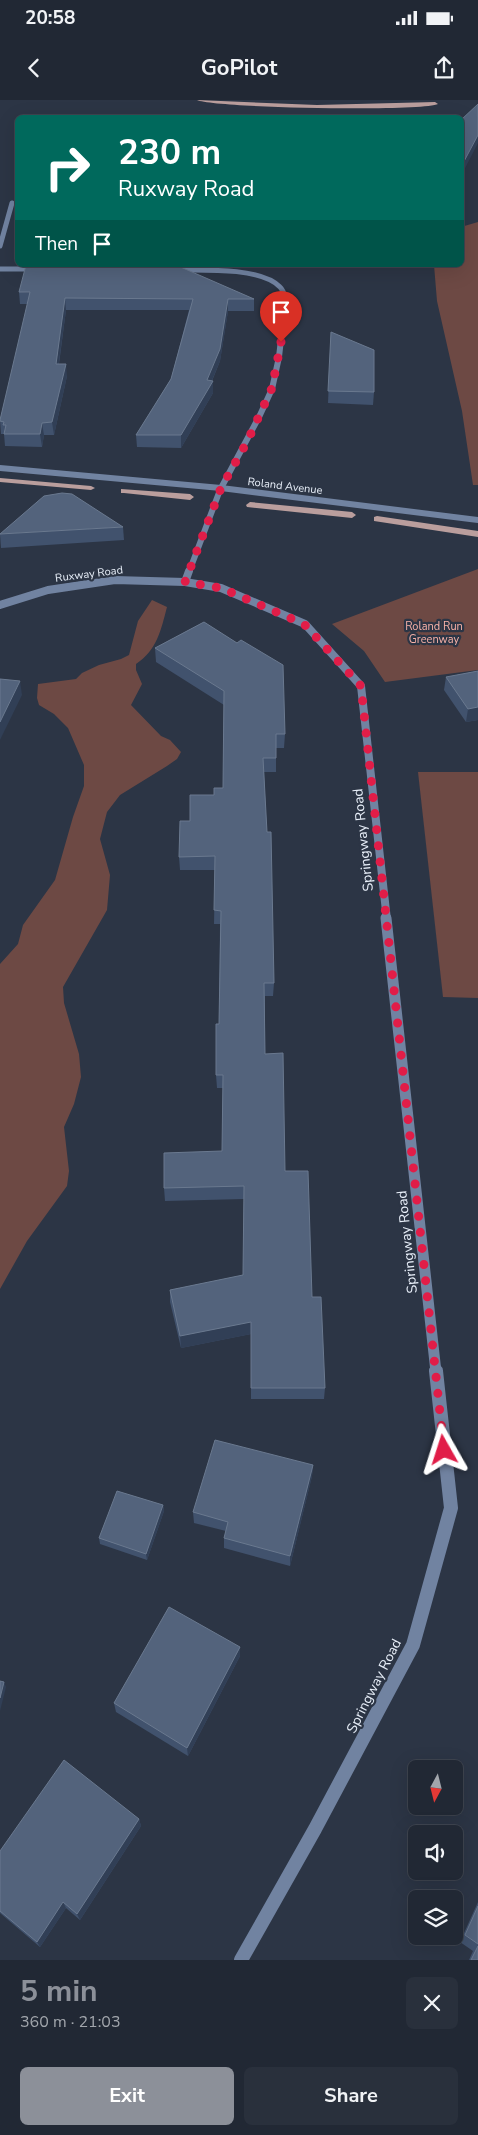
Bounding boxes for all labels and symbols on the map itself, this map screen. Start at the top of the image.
pin [260,291,302,342]
street label: Roland Avenue [247,474,323,498]
street label: Ruxway Road [54,562,124,586]
park label: Roland Run Greenway [405,619,463,647]
street label: Springway Road [348,788,378,892]
street label: Springway Road [392,1190,422,1294]
position arrow [417,1423,469,1475]
street label: Springway Road [342,1636,406,1736]
north arrow [408,1760,462,1815]

